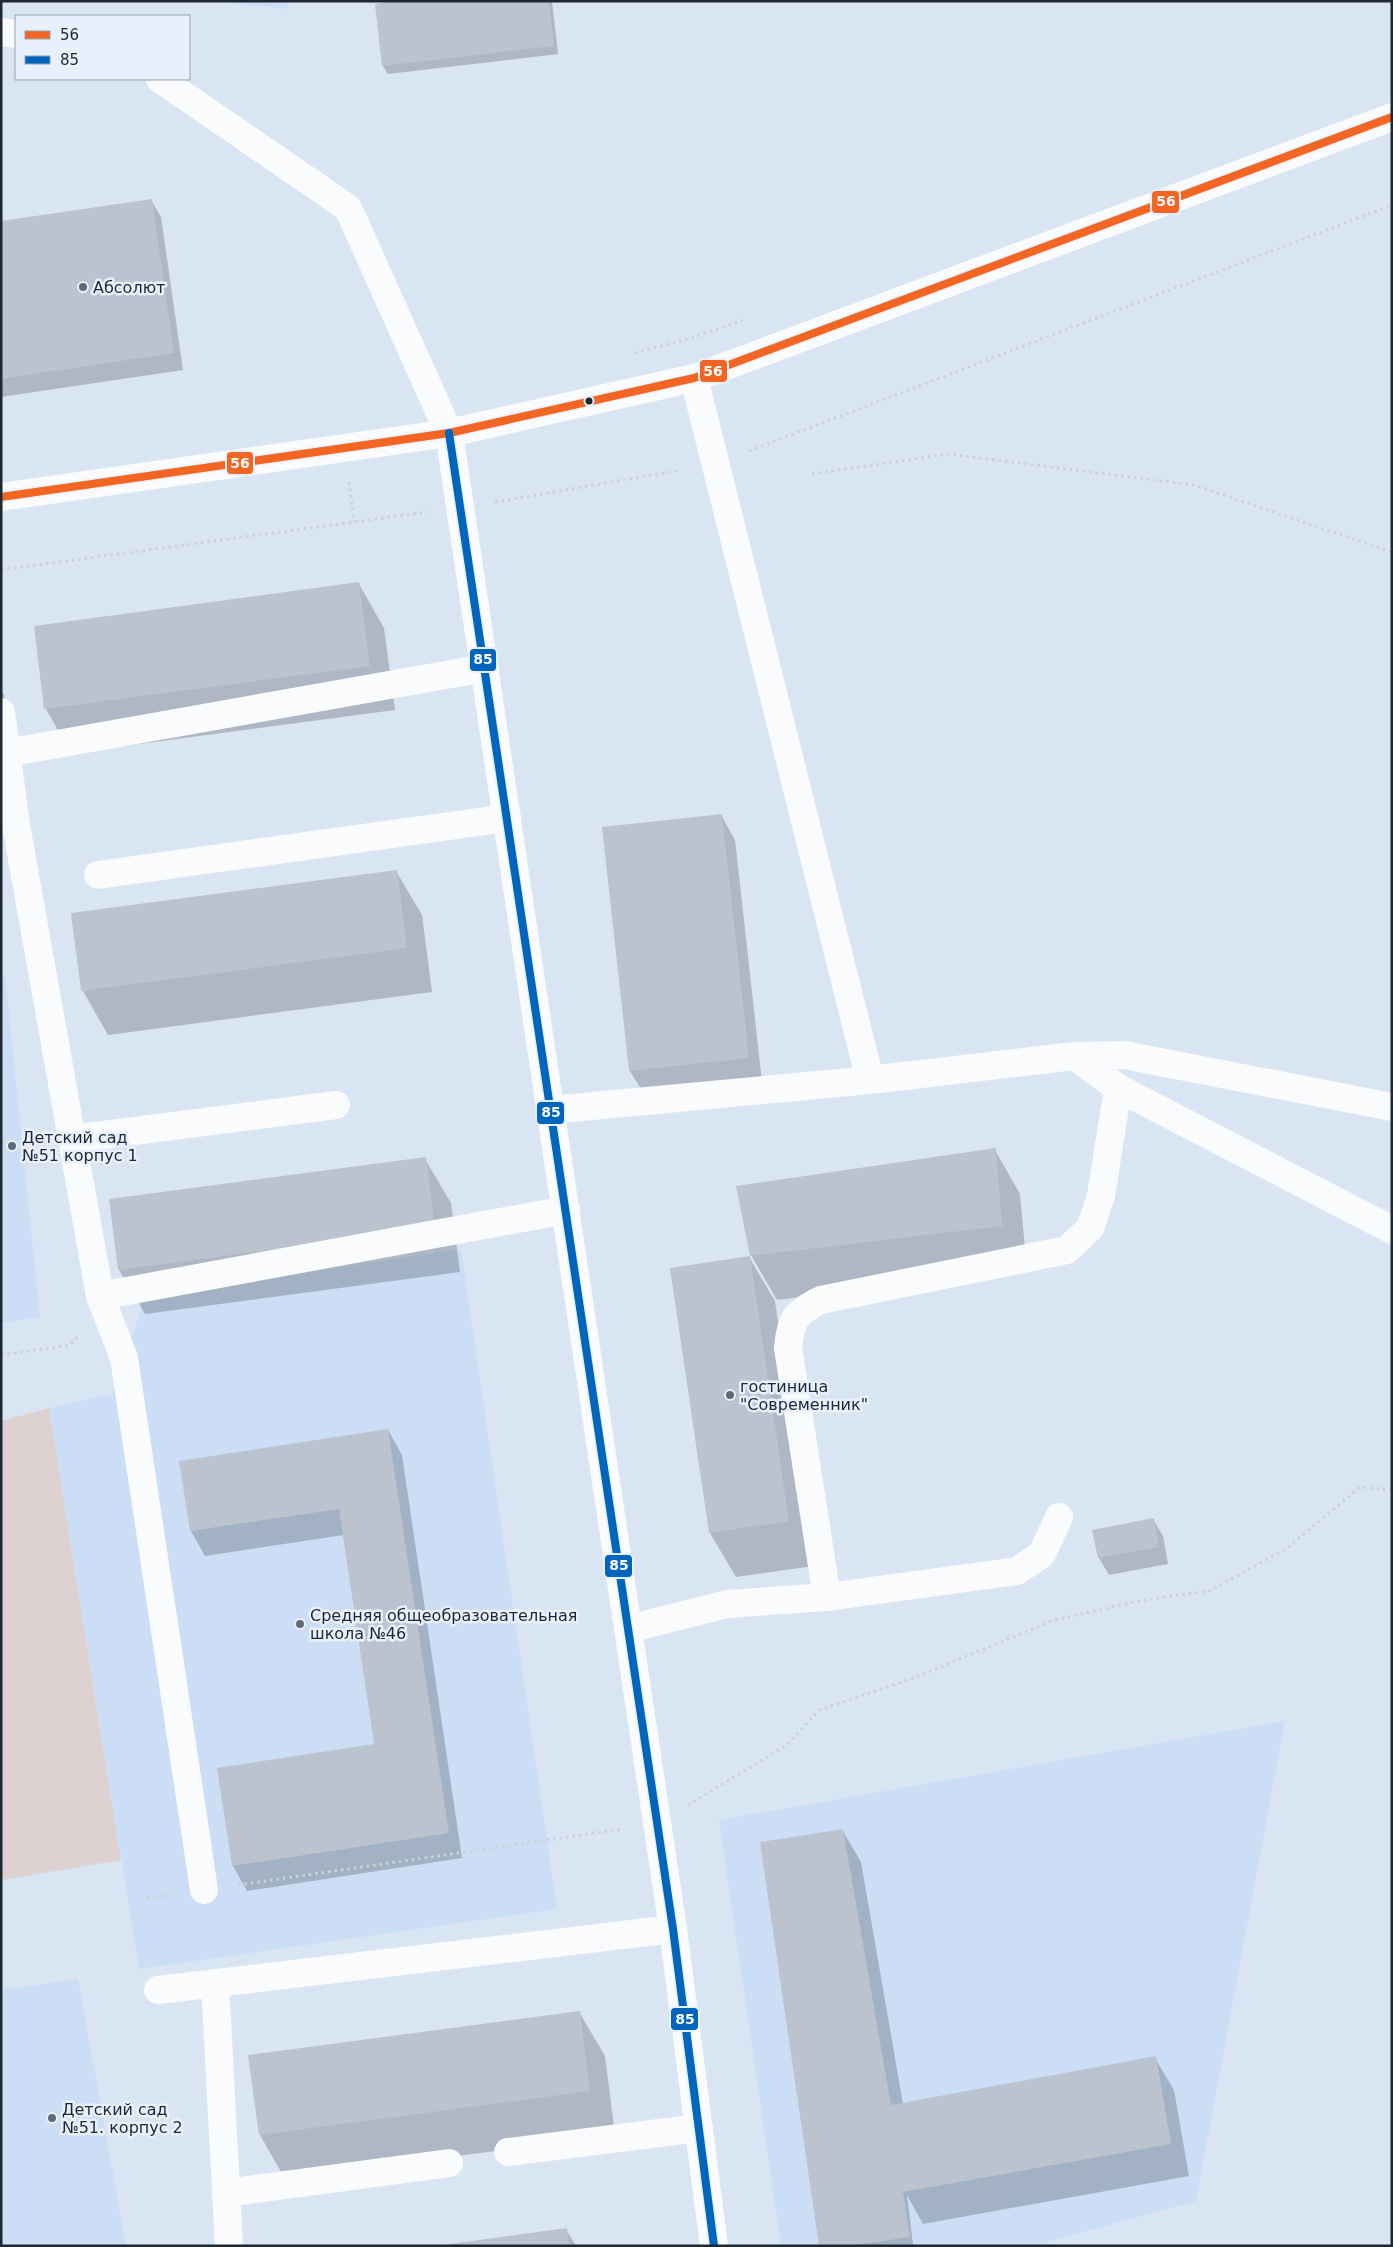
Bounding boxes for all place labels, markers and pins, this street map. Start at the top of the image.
place label: Абсолют [93,278,165,297]
marker: Абсолют [77,281,89,293]
unlabelled marker [584,396,594,406]
place label: Детский сад №51 корпус 1 [22,1128,138,1165]
marker: Детский сад №51 корпус 1 [6,1140,18,1152]
place label: гостиница "Современник" [740,1377,868,1414]
marker: гостиница "Современник" [724,1389,736,1401]
place label: Средняя общеобразовательная школа №46 [310,1606,577,1643]
marker: Средняя общеобразовательная школа №46 [294,1618,306,1630]
place label: Детский сад №51. корпус 2 [62,2100,183,2137]
marker: Детский сад №51. корпус 2 [46,2112,58,2124]

